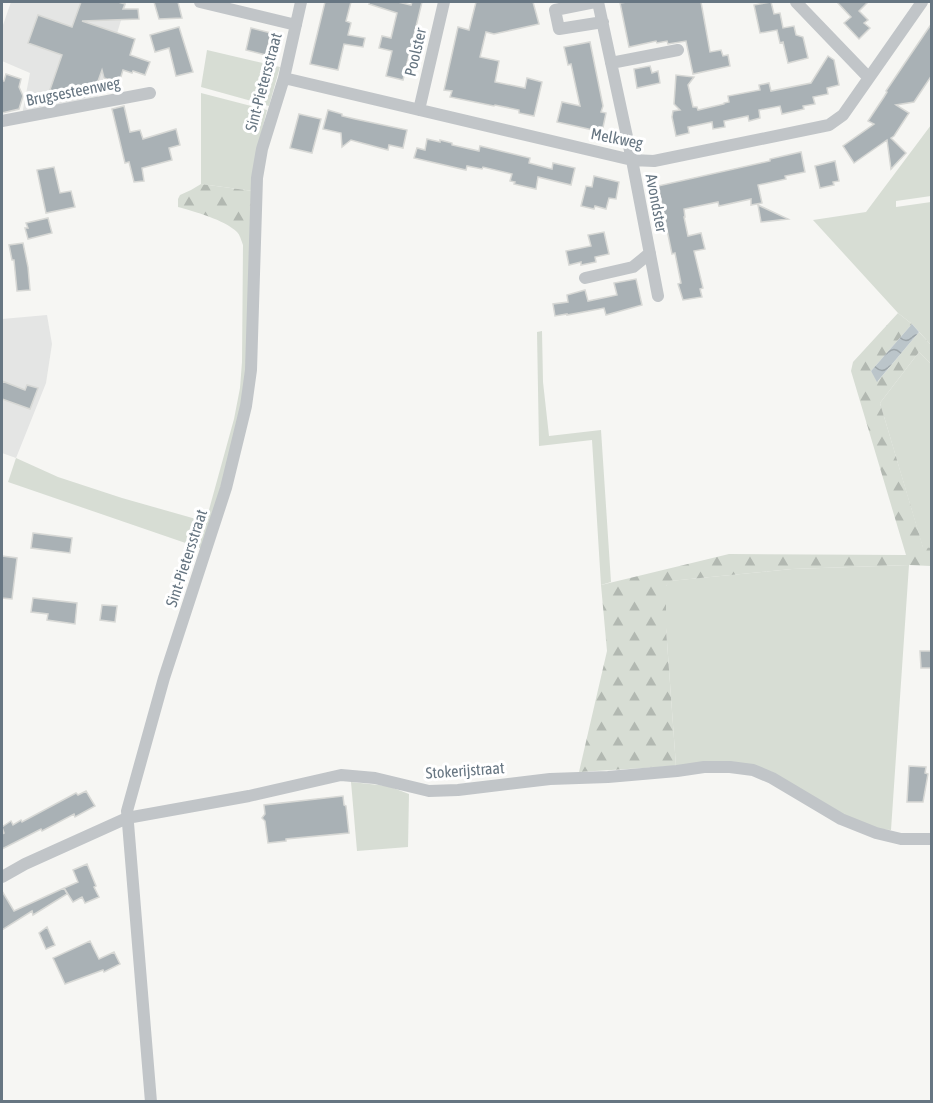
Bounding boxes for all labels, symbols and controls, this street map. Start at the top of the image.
street label: Poolster [401,26,429,78]
street label: Sint-Pietersstraat [241,30,285,133]
street label: Brugsesteenweg [24,73,122,110]
street label: Melkweg [589,124,645,153]
street label: Avondster [643,172,672,234]
street label: Sint-Pietersstraat [162,507,210,609]
street label: Stokerijstraat [425,758,505,783]

